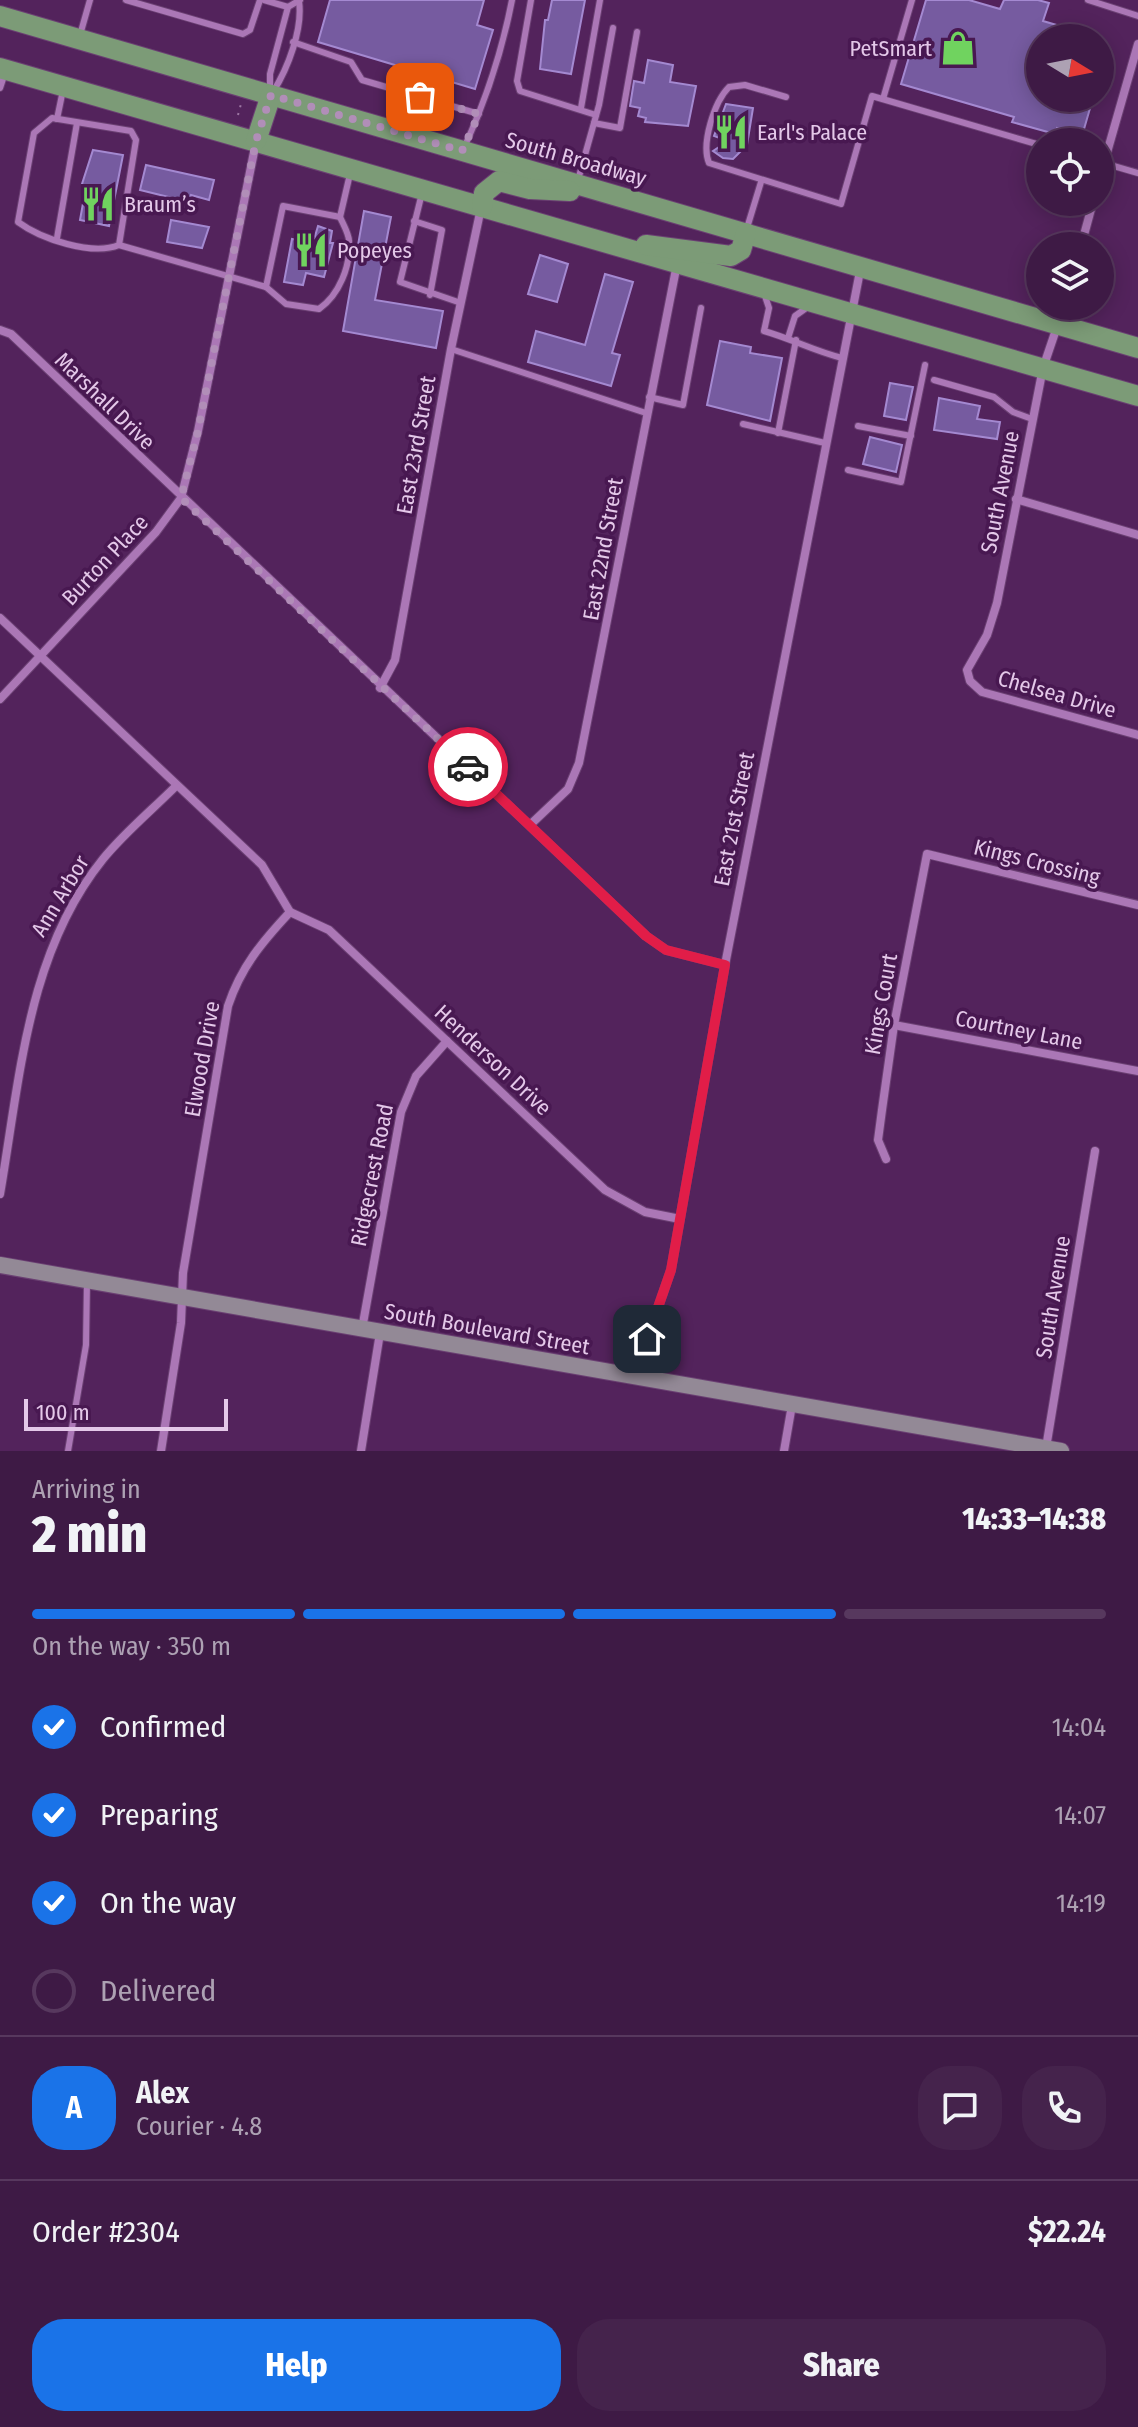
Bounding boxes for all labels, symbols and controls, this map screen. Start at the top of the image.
north arrow [1026,24,1114,112]
map controls [1026,24,1114,320]
shop icon: PetSmart [939,29,977,67]
place label: PetSmart [850,35,933,62]
pin [386,63,454,131]
icon: bag [398,75,442,119]
restaurant icon: Earl's Palace [712,113,750,151]
place label: Earl's Palace [757,119,867,146]
street label: South Broadway [502,126,650,192]
button: locate [1026,128,1114,216]
restaurant icon: Braum’s [79,185,117,223]
place label: Braum’s [124,191,196,218]
restaurant icon: Popeyes [292,231,330,269]
button: layers [1026,232,1114,320]
place label: Popeyes [337,237,412,264]
street label: Marshall Drive [49,347,161,455]
street label: East 23rd Street [391,373,442,516]
street label: South Avenue [975,429,1025,555]
street label: East 22nd Street [577,475,629,622]
street label: Burton Place [56,509,154,611]
street label: Chelsea Drive [995,664,1119,724]
courier [428,727,508,807]
icon: car [446,745,490,789]
street label: East 21st Street [708,749,760,888]
street label: Kings Crossing [971,833,1104,891]
street label: Ann Arbor [25,850,95,942]
street label: Kings Court [859,951,903,1057]
street label: Elwood Drive [179,999,225,1119]
street label: Henderson Drive [429,999,557,1121]
street label: Courtney Lane [953,1004,1085,1056]
street label: Ridgecrest Road [345,1101,399,1249]
street label: South Avenue [1030,1234,1076,1360]
street label: South Boulevard Street [382,1298,593,1360]
pin [613,1305,681,1373]
icon: home [625,1317,669,1361]
scale bar [24,1395,228,1431]
text: 100 m [36,1399,90,1426]
text: Arriving in [32,1474,141,1505]
text: 14:33–14:38 [962,1501,1106,1537]
text: 2 min [32,1503,147,1566]
text: On the way · 350 m [32,1631,231,1662]
icon: check [32,1705,76,1749]
text: Confirmed [100,1709,226,1745]
text: 14:04 [1052,1712,1106,1743]
icon: check [32,1793,76,1837]
text: Preparing [100,1797,218,1833]
text: 14:07 [1054,1800,1106,1831]
icon: check [32,1881,76,1925]
text: On the way [100,1885,236,1921]
text: 14:19 [1056,1888,1106,1919]
text: Delivered [100,1973,216,2009]
button: chat [918,2066,1002,2150]
button: phone [1022,2066,1106,2150]
text: Alex [136,2075,189,2111]
text: A [66,2090,82,2126]
text: Courier · 4.8 [136,2111,262,2142]
text: Order #2304 [32,2214,180,2250]
text: $22.24 [1028,2214,1106,2250]
button: Help [32,2319,561,2411]
button: Share [577,2319,1106,2411]

